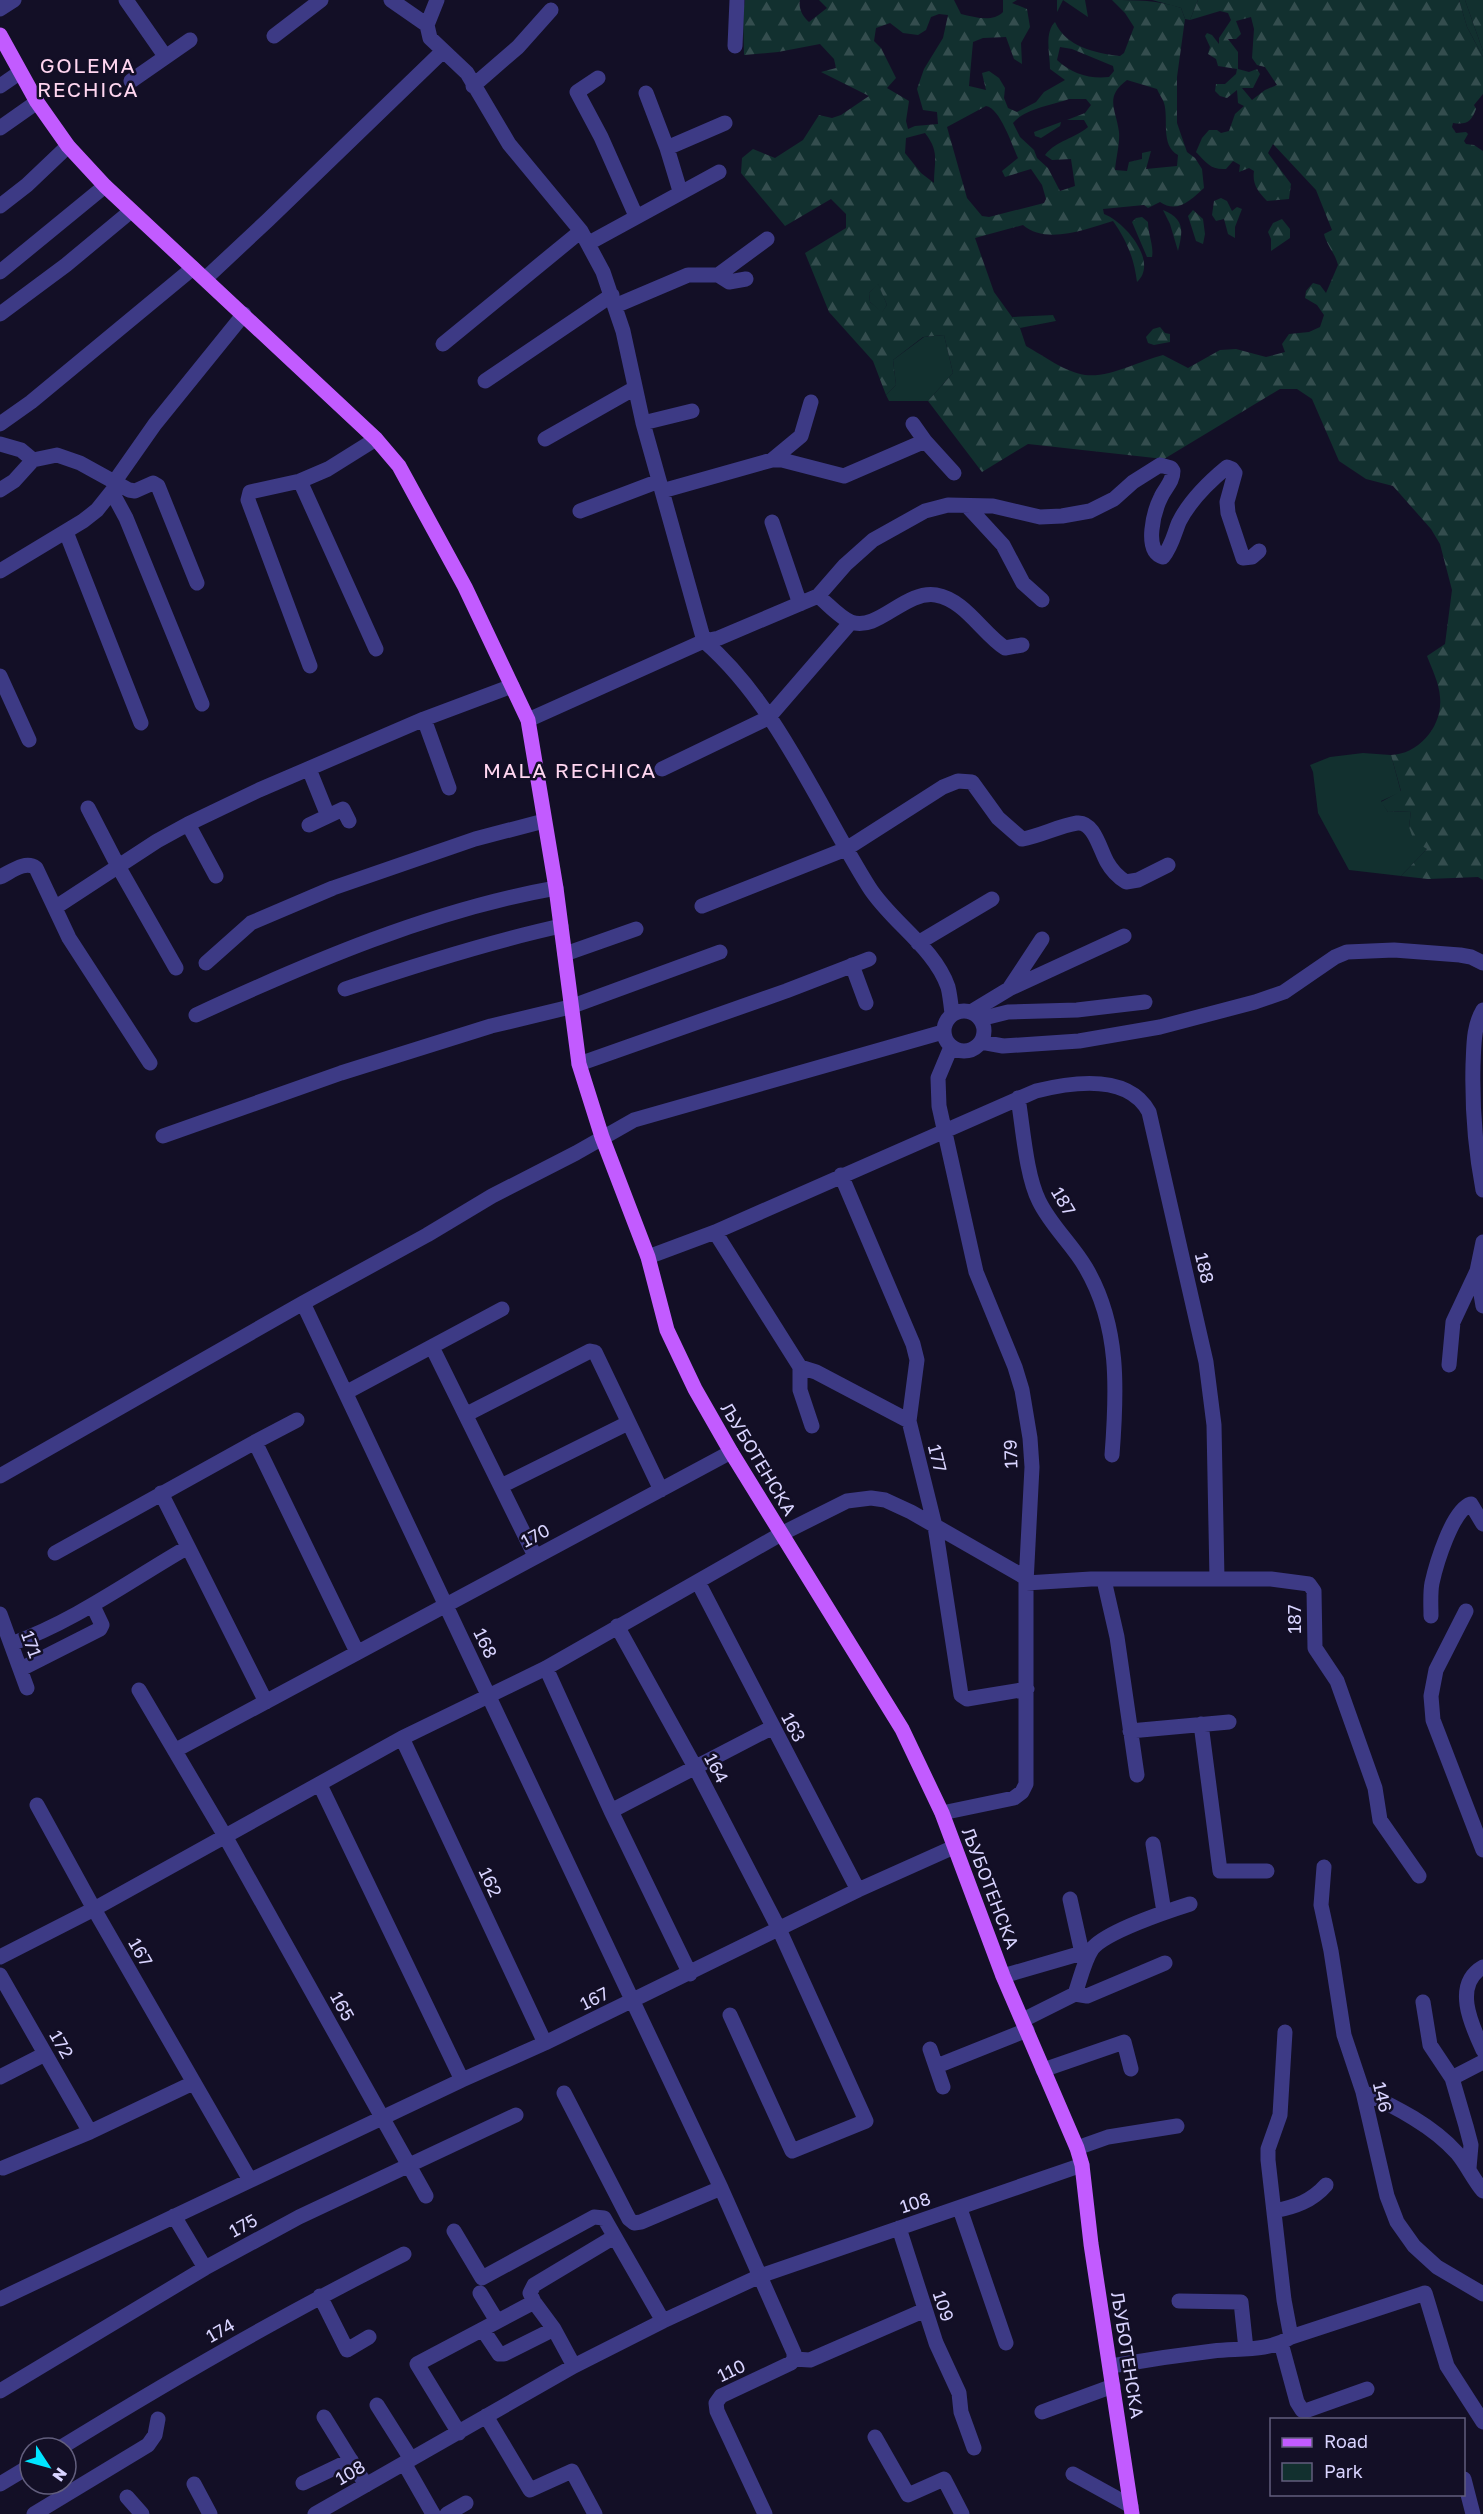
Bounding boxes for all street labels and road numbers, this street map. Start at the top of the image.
street label: 187 [1047,1183,1081,1219]
street label: 188 [1191,1251,1219,1285]
street label: ЉУБОТЕНСКА [717,1398,801,1520]
street label: 179 [998,1439,1022,1469]
street label: 177 [924,1442,952,1474]
street label: 170 [517,1518,553,1552]
street label: 187 [1283,1604,1305,1634]
street label: 168 [469,1624,503,1662]
street label: 171 [17,1628,47,1661]
street label: 163 [777,1709,811,1745]
street label: 164 [700,1749,734,1787]
street label: ЉУБОТЕНСКА [958,1824,1024,1952]
street label: 162 [475,1864,507,1900]
street label: 167 [124,1934,158,1970]
street label: 167 [576,1982,612,2014]
street label: 165 [326,1988,360,2024]
street label: 172 [45,2026,79,2062]
street label: 146 [1369,2080,1397,2114]
street label: 108 [897,2187,933,2217]
street label: 175 [225,2209,261,2241]
street label: 109 [929,2288,959,2324]
street label: ЉУБОТЕНСКА [1107,2290,1149,2420]
street label: 174 [202,2313,238,2347]
street label: 110 [713,2354,749,2386]
street label: 108 [331,2455,369,2489]

